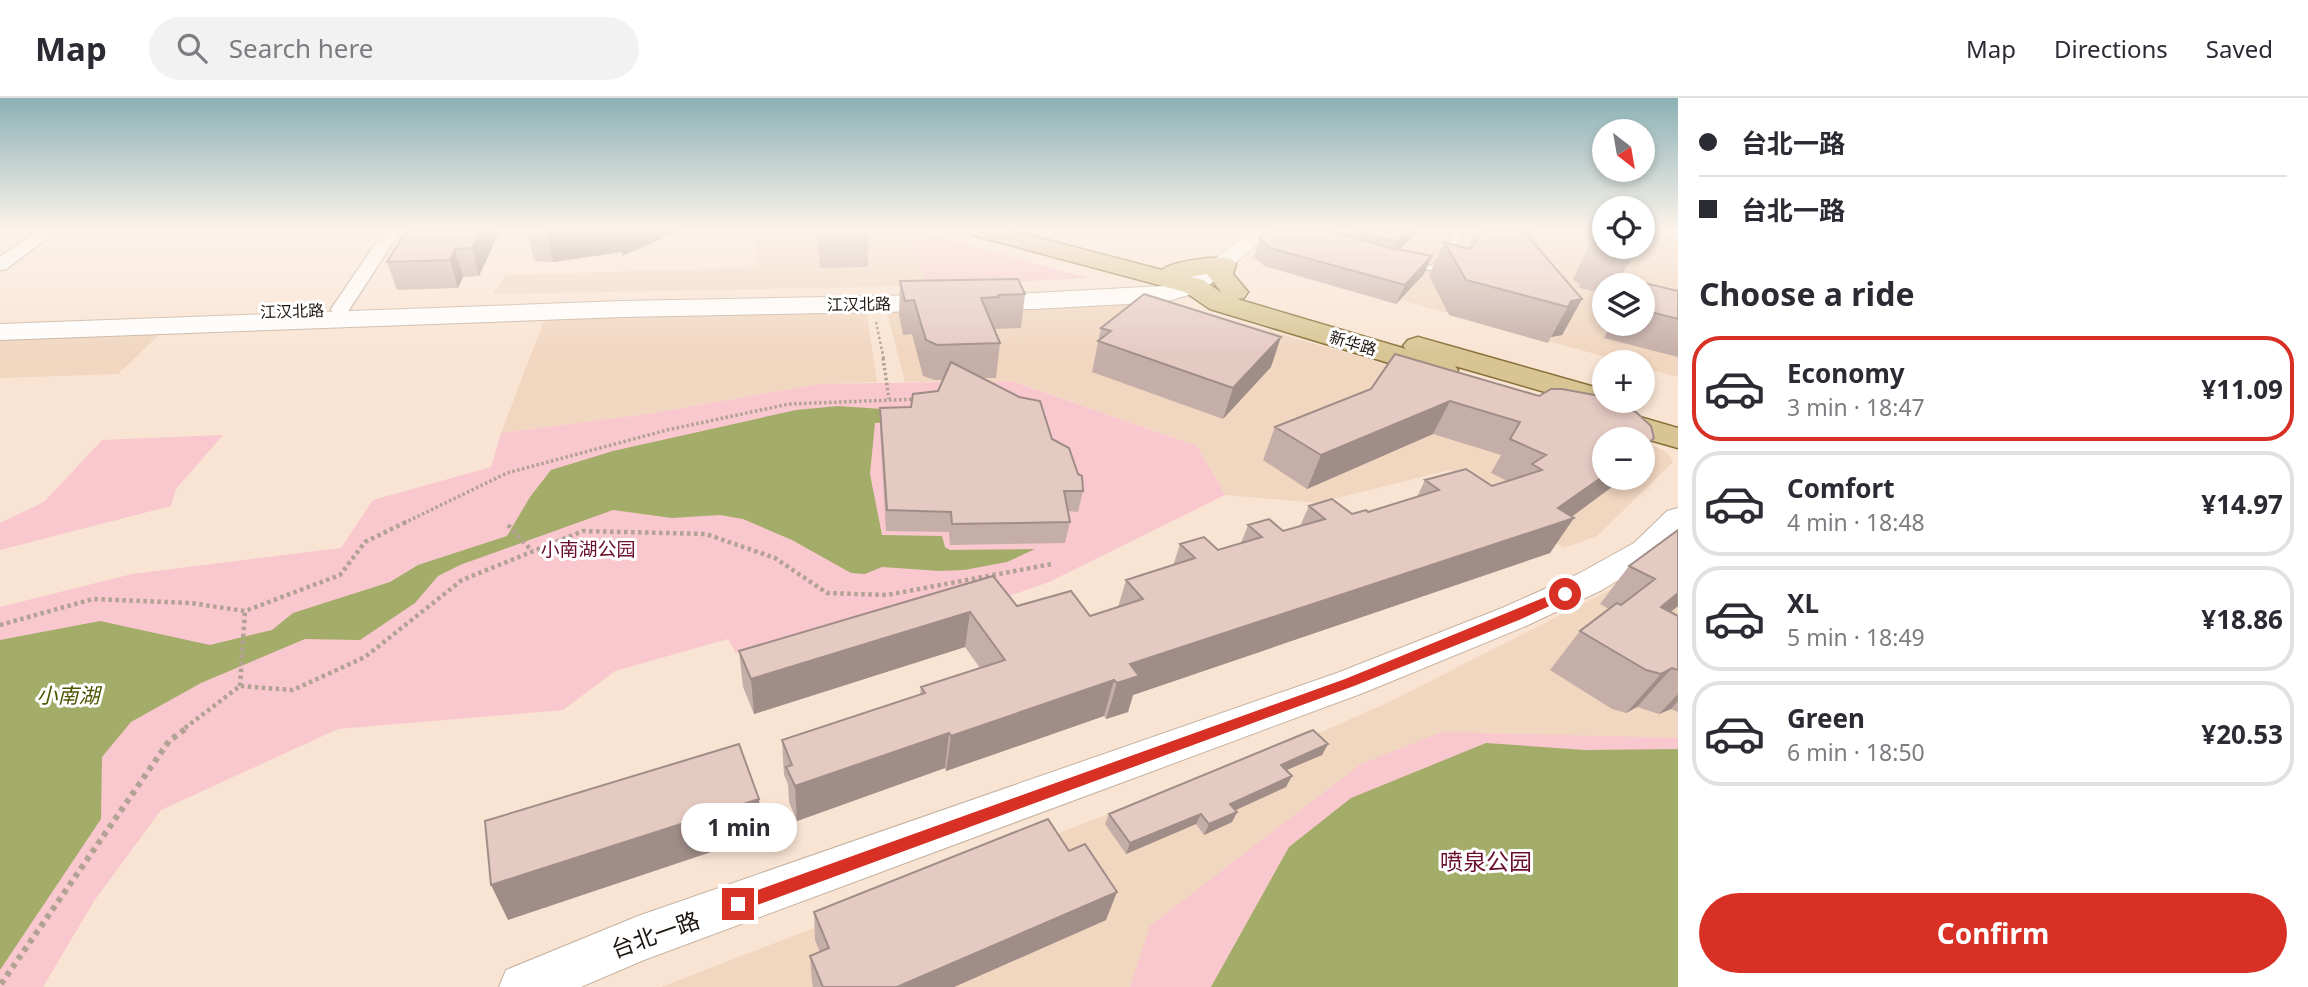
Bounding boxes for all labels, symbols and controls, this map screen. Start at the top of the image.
search box [149,17,639,80]
text: Map [35,26,107,71]
icon: search [173,29,211,67]
text: Search here [229,30,373,66]
text: Map [1966,32,2016,65]
text: Directions [2054,32,2168,65]
text: Saved [2206,32,2273,65]
north arrow [1592,119,1656,182]
map controls [1592,119,1655,490]
text: 台北一路 [1741,125,1845,161]
text: 台北一路 [1741,192,1845,228]
button: locate [1592,196,1655,259]
text: Choose a ride [1699,272,1915,315]
button: layers [1592,273,1655,336]
street label: 江汉北路 [827,292,891,316]
street label: 江汉北路 [260,299,324,323]
street label: 新华路 [1327,325,1379,361]
button: + [1592,350,1655,413]
text: Economy [1787,355,1905,391]
icon: car [1703,357,1766,420]
text: ¥11.09 [2201,371,2283,407]
text: 3 min · 18:47 [1787,391,1925,423]
button: − [1592,427,1655,490]
text: Comfort [1787,470,1895,506]
icon: car [1703,472,1766,535]
text: ¥14.97 [2201,486,2283,522]
text: 4 min · 18:48 [1787,506,1925,538]
park label: 小南湖公园 [540,536,636,562]
route start [1549,578,1581,610]
text: XL [1787,585,1819,621]
icon: car [1703,587,1766,650]
text: ¥18.86 [2201,601,2283,637]
text: 5 min · 18:49 [1787,621,1925,653]
water label: 小南湖 [37,681,102,709]
text: Green [1787,700,1865,736]
icon: car [1703,702,1766,765]
text: ¥20.53 [2201,716,2283,752]
text: 6 min · 18:50 [1787,736,1925,768]
callout: 1 min [680,802,796,852]
text: 1 min [707,811,771,843]
park label: 喷泉公园 [1440,845,1532,877]
route end [722,888,754,920]
button: Confirm [1699,893,2287,973]
street label: 台北一路 [606,903,704,965]

